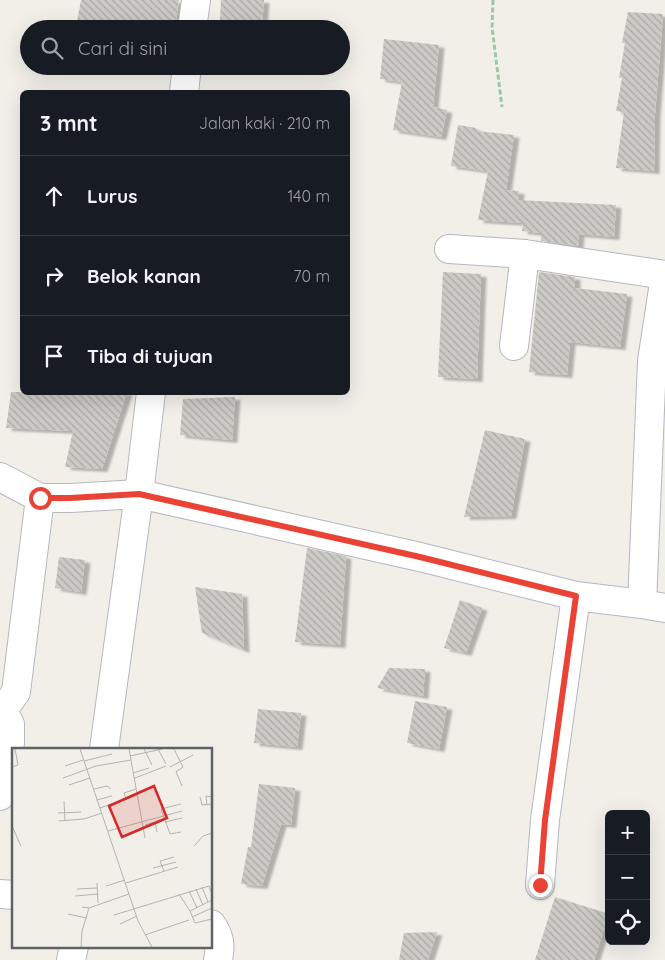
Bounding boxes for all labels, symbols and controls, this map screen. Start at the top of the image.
search box [20,20,350,75]
icon: search [38,34,66,62]
text: Cari di sini [78,36,167,60]
text: 3 mnt [40,110,98,136]
text: Jalan kaki · 210 m [199,113,330,133]
icon: ahead [40,182,68,210]
text: Lurus [87,184,137,208]
text: 140 m [287,186,330,206]
icon: right [40,262,68,290]
text: Belok kanan [87,264,201,288]
text: 70 m [293,266,330,286]
icon: arrive [40,342,68,370]
text: Tiba di tujuan [87,344,213,368]
route start [29,487,52,510]
inset map [12,748,212,948]
map controls [605,810,650,945]
button: + [605,810,650,855]
button: − [605,855,650,900]
route end [529,874,552,897]
button: locate [605,900,650,945]

